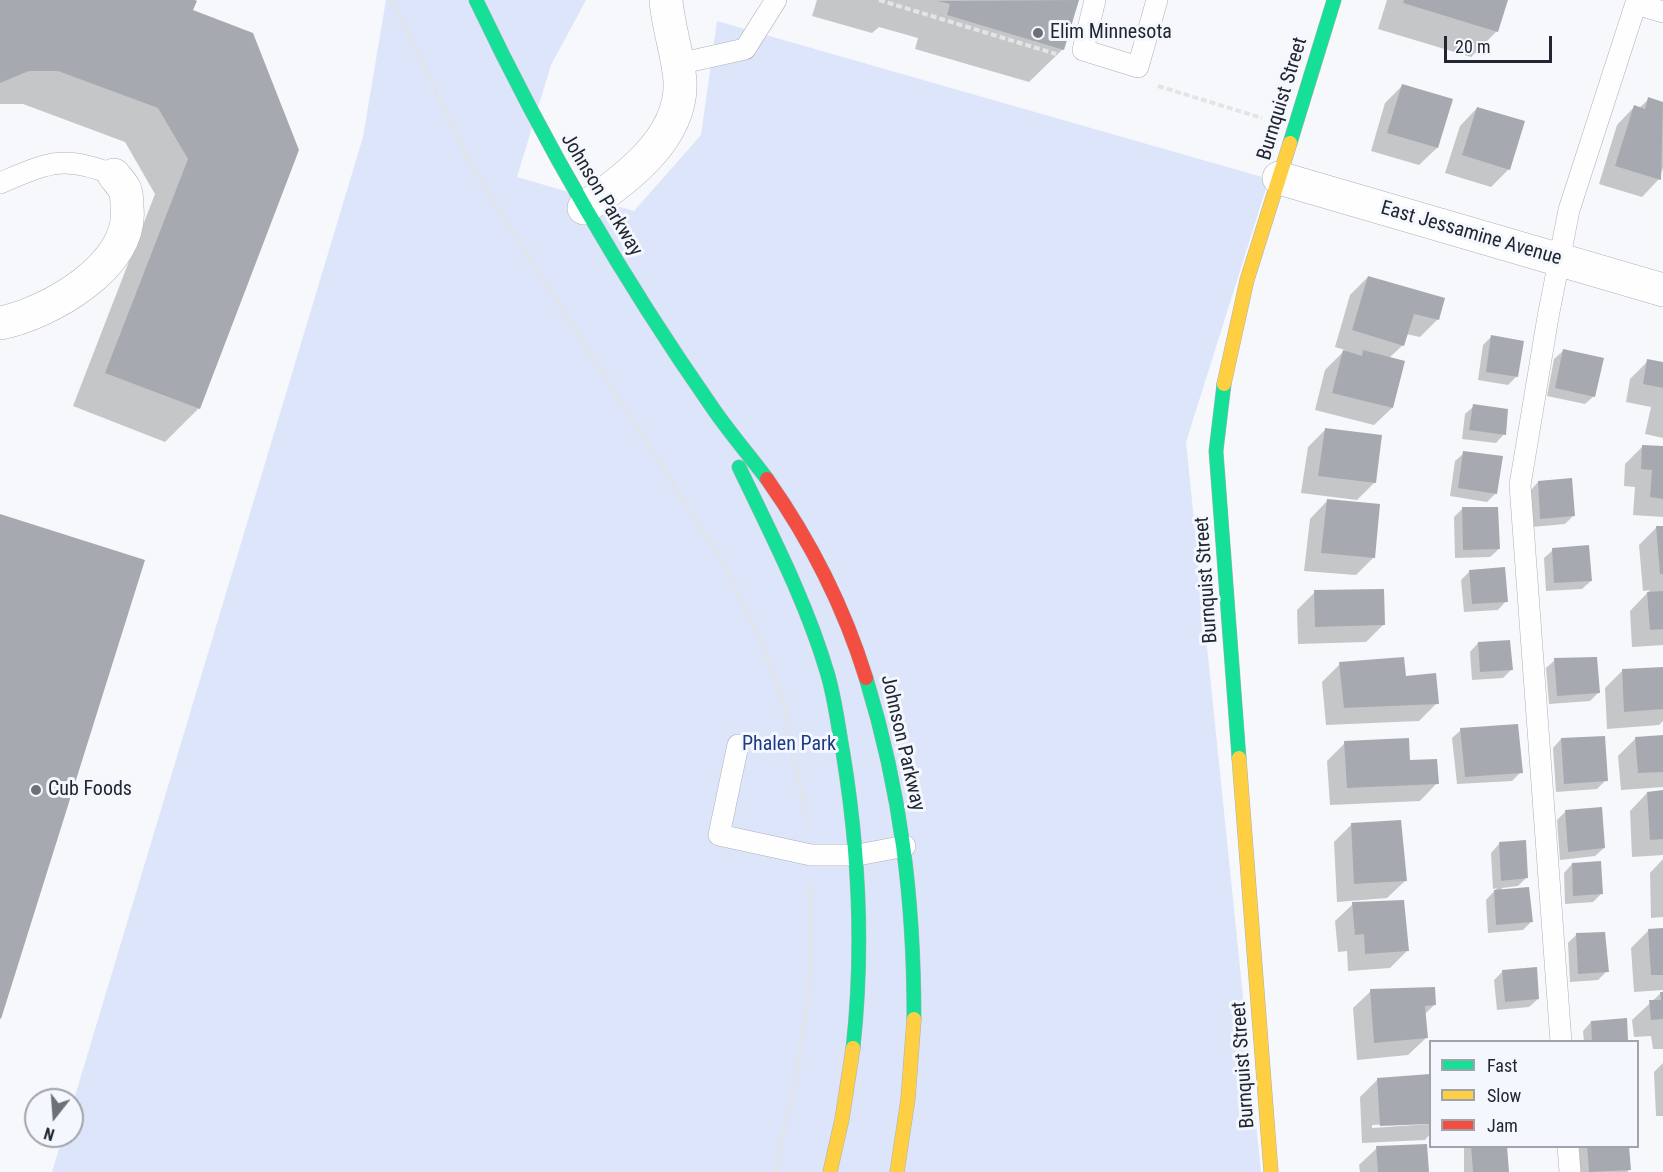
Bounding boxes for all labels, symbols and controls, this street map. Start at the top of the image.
place label: Elim Minnesota [1050,21,1172,45]
scale bar [1447,24,1555,62]
marker: Elim Minnesota [1031,26,1045,40]
street label: Burnquist Street [1253,35,1313,163]
text: 20 m [1455,36,1490,57]
street label: Johnson Parkway [555,129,647,261]
street label: East Jessamine Avenue [1378,197,1564,271]
street label: Burnquist Street [1191,516,1223,644]
street label: Johnson Parkway [875,673,929,813]
park label: Phalen Park [742,733,836,757]
place label: Cub Foods [48,778,132,802]
marker: Cub Foods [29,783,43,797]
street label: Burnquist Street [1228,1001,1260,1129]
legend [1429,1040,1639,1148]
text: Fast [1487,1055,1518,1076]
text: Slow [1487,1085,1521,1106]
north arrow [24,1088,84,1148]
text: Jam [1487,1115,1518,1136]
text: N [42,1123,57,1144]

